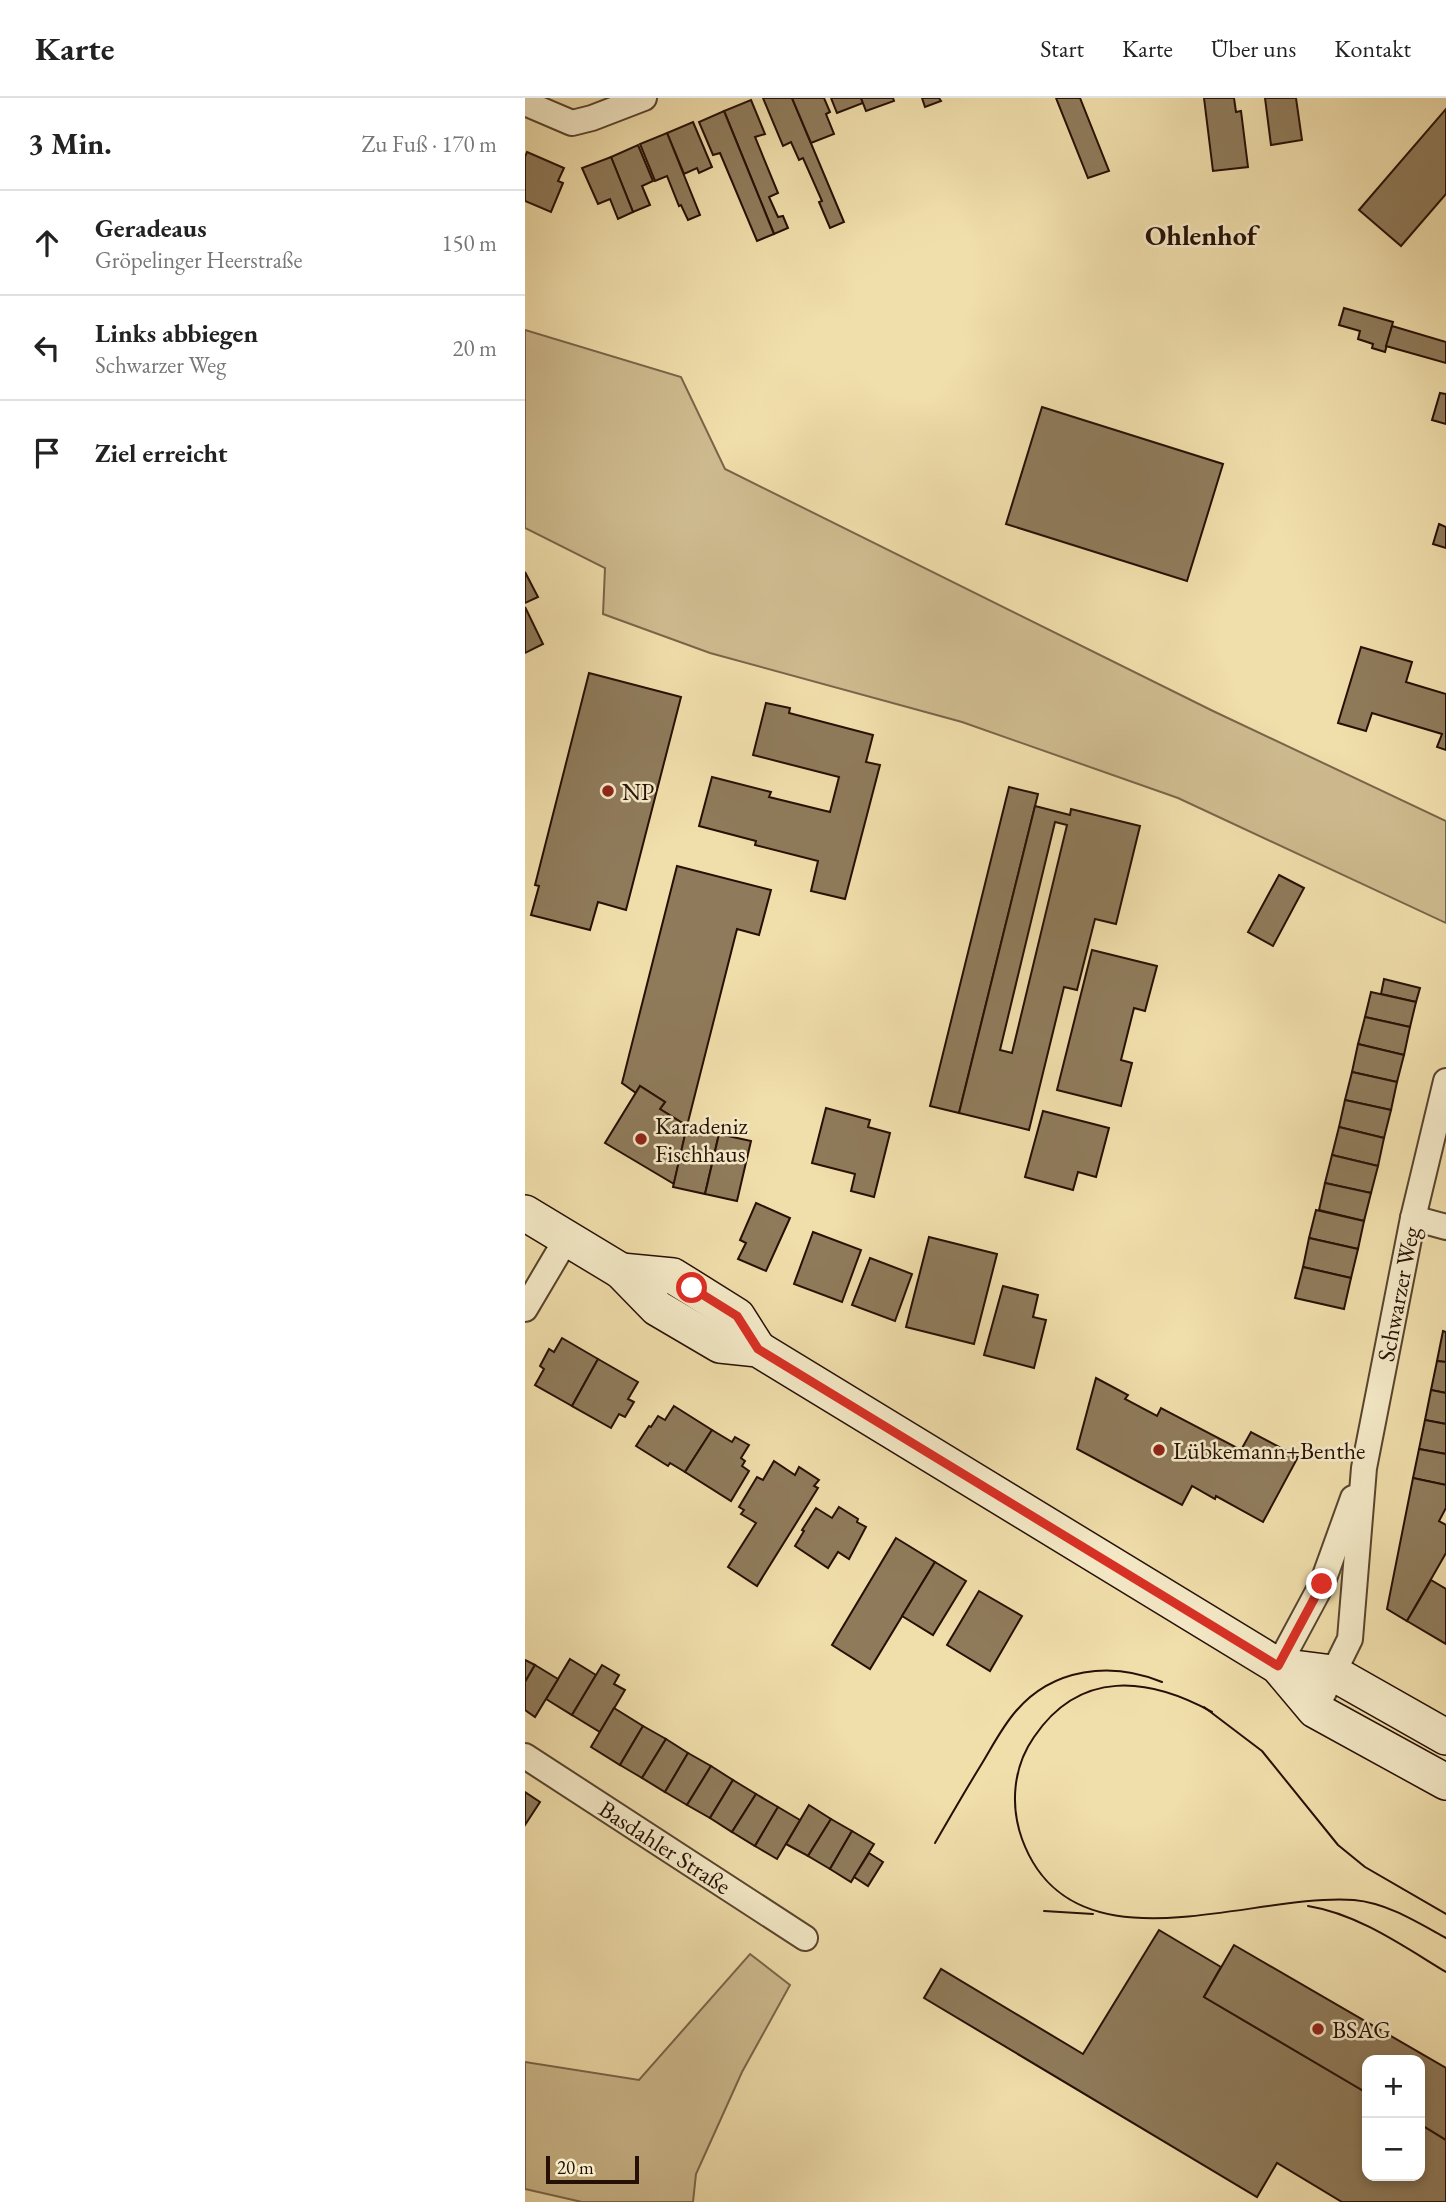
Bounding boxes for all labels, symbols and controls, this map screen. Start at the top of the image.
text: Karte [35,27,114,70]
text: Start [1040,33,1084,64]
text: Karte [1122,33,1173,64]
text: Über uns [1211,33,1296,64]
text: Kontakt [1334,33,1411,64]
text: 3 Min. [28,124,112,163]
text: Zu Fuß · 170 m [362,129,497,159]
text: Geradeaus [95,211,207,245]
district label: Ohlenhof [1145,217,1261,253]
icon: ahead [28,224,66,262]
text: 150 m [441,228,497,258]
text: Gröpelinger Heerstraße [95,245,302,275]
text: Links abbiegen [95,316,258,350]
icon: left [28,329,66,367]
text: 20 m [452,333,497,363]
text: Schwarzer Weg [95,350,226,380]
icon: arrive [28,434,66,472]
text: Ziel erreicht [95,436,227,470]
place label: NP [622,776,654,807]
marker: NP [600,783,616,799]
place label: Karadeniz Fischhaus [655,1110,748,1169]
marker: Karadeniz Fischhaus [633,1131,649,1147]
street label: Schwarzer Weg [1370,1223,1426,1364]
route start [676,1272,707,1303]
place label: Lübkemann+Benthe [1173,1435,1365,1466]
marker: Lübkemann+Benthe [1151,1442,1167,1458]
route end [1306,1568,1337,1599]
street label: Basdahler Straße [593,1793,737,1901]
place label: BSAG [1332,2014,1391,2045]
marker: BSAG [1310,2021,1326,2037]
map controls [1362,2055,1425,2181]
button: + [1362,2055,1425,2118]
button: − [1362,2118,1425,2181]
scale bar [546,2153,639,2185]
text: 20 m [557,2155,594,2180]

